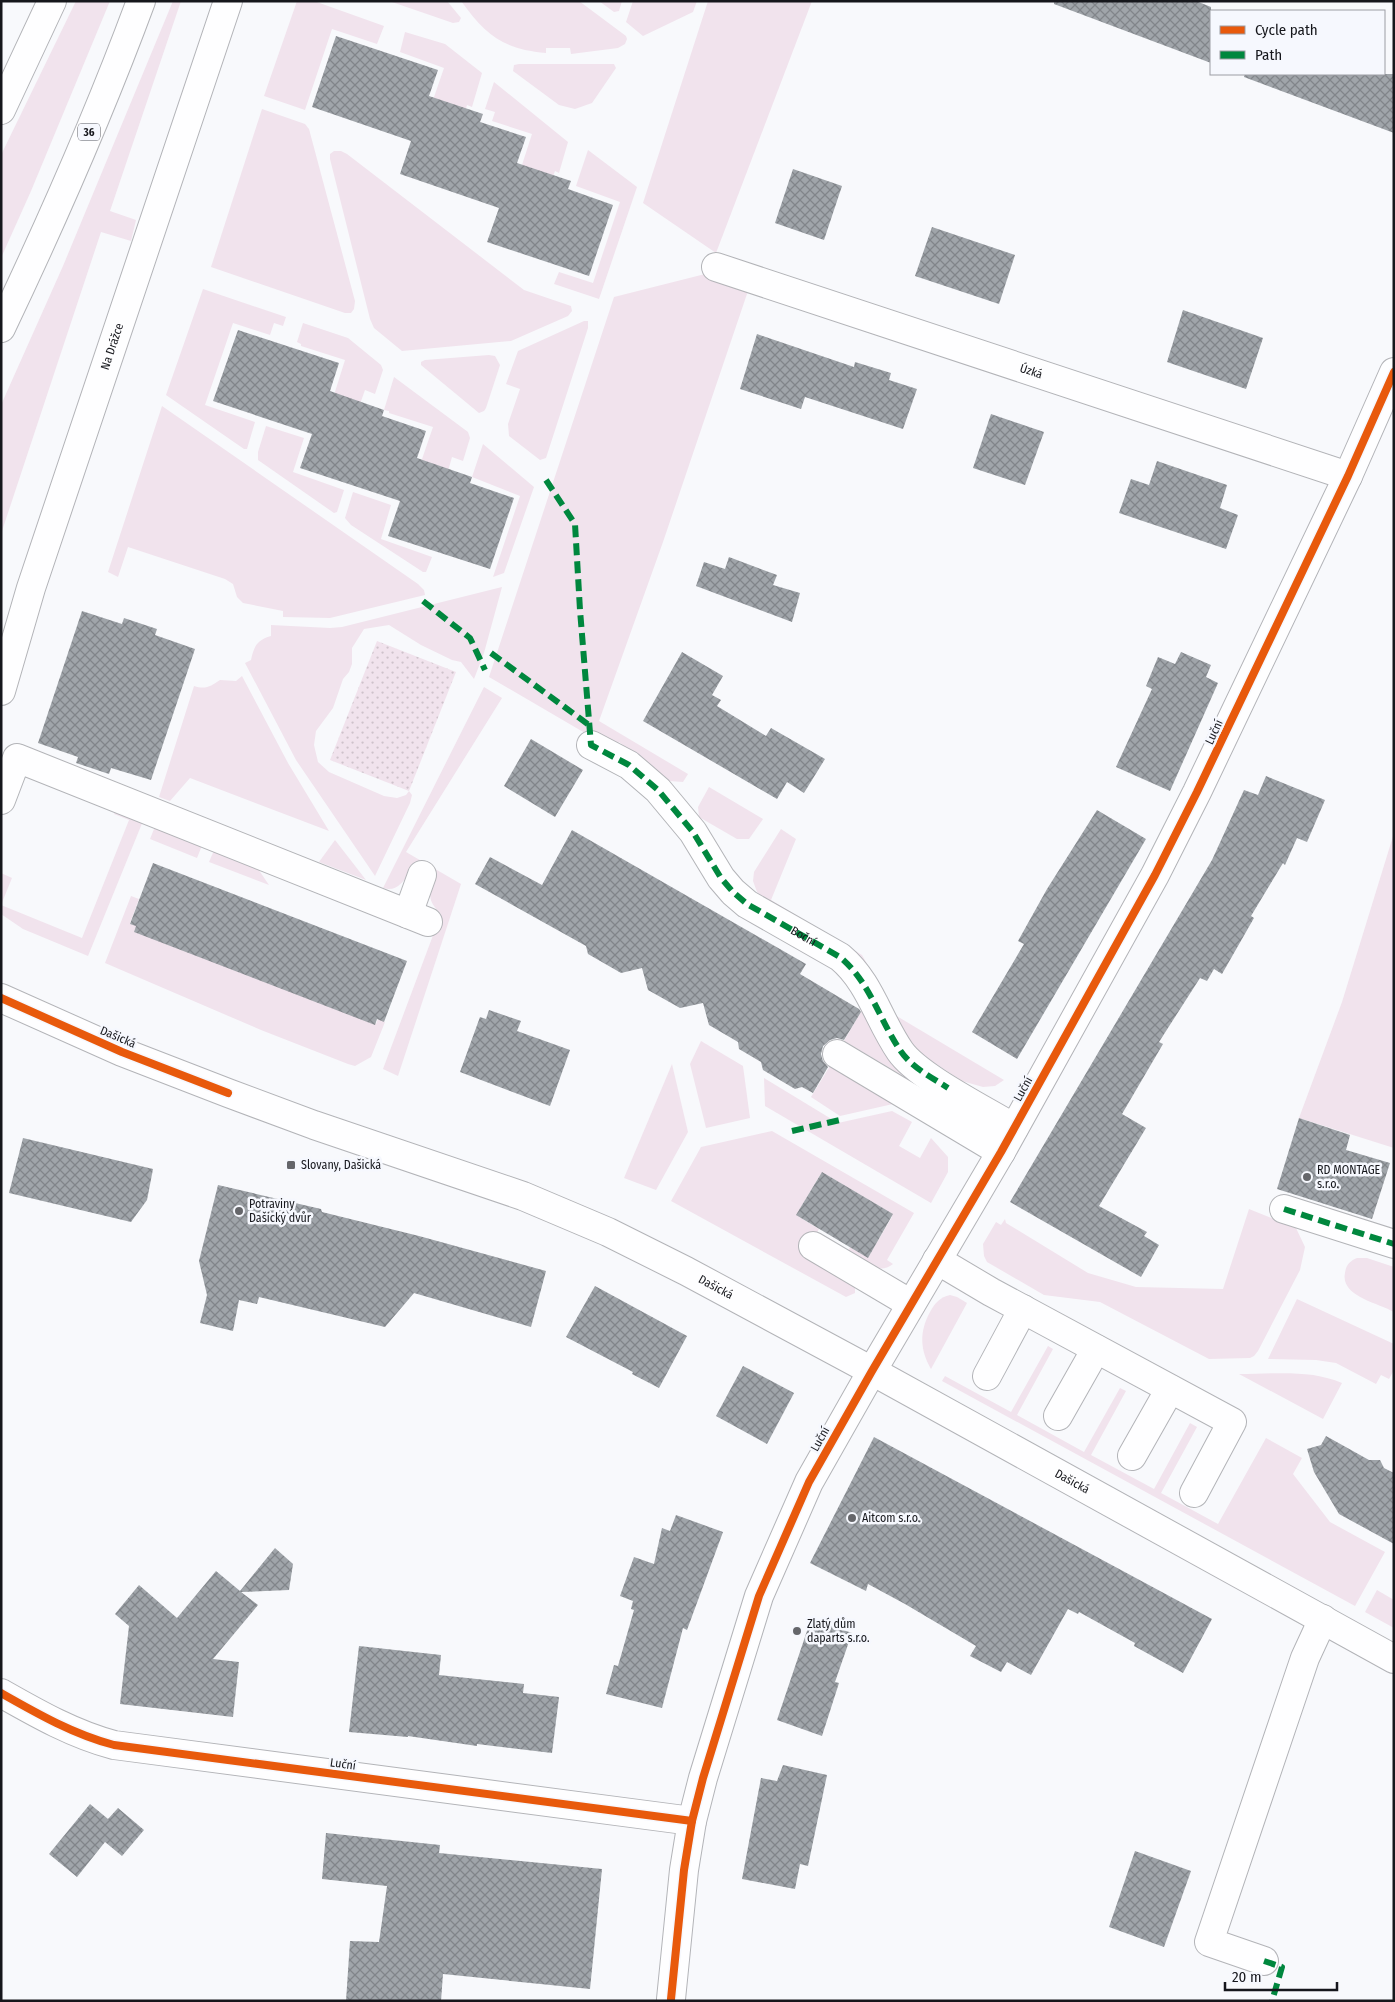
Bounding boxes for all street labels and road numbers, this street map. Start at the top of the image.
road number: 36 [78,124,100,140]
street label: Na Drážce [98,321,126,372]
street label: Úzká [1018,360,1044,382]
street label: Luční [1202,717,1226,747]
street label: Boční [788,923,819,949]
street label: Dašická [98,1023,138,1051]
street label: Luční [1011,1074,1035,1104]
street label: Dašická [696,1272,736,1302]
street label: Luční [808,1424,832,1454]
street label: Dašická [1053,1466,1092,1497]
street label: Luční [329,1755,357,1773]

